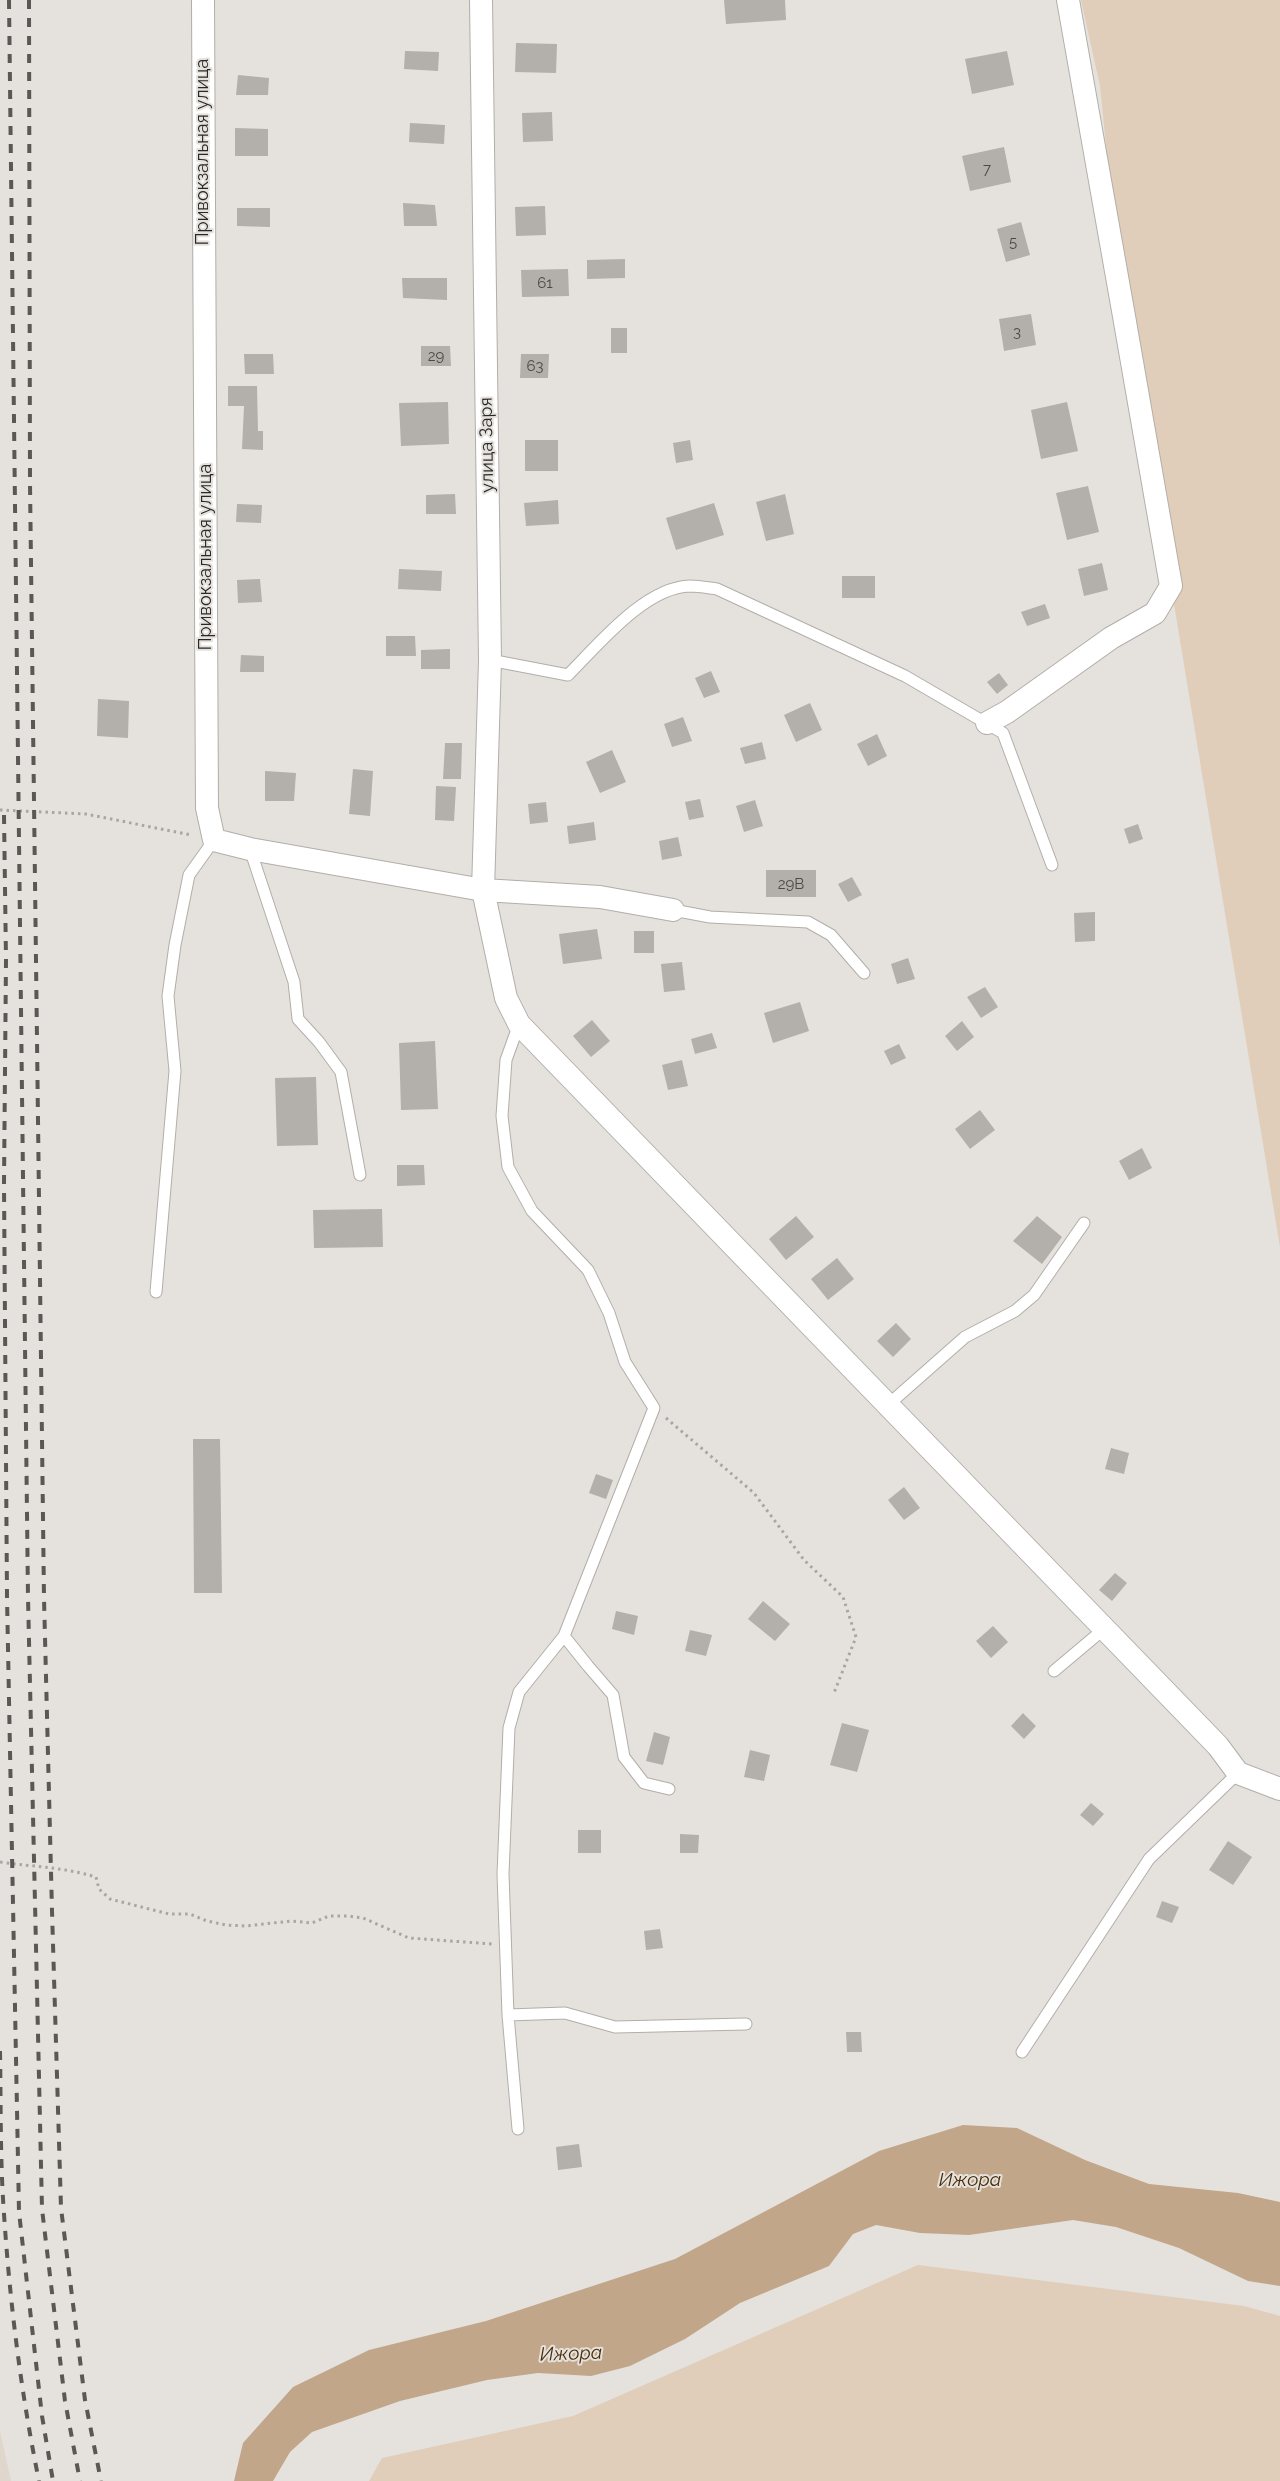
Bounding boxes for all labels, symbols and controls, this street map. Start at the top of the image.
street label: Привокзальная улица [192,59,214,245]
house number: 7 [983,160,991,178]
house number: 5 [1009,233,1017,251]
house number: 61 [537,274,553,292]
house number: 3 [1013,323,1021,341]
house number: 29 [428,347,444,365]
house number: 63 [526,357,544,375]
street label: улица Заря [475,397,499,493]
street label: Привокзальная улица [195,464,217,650]
house number: 29В [778,875,804,893]
water label: Ижора [939,2169,1001,2191]
water label: Ижора [539,2342,603,2366]

